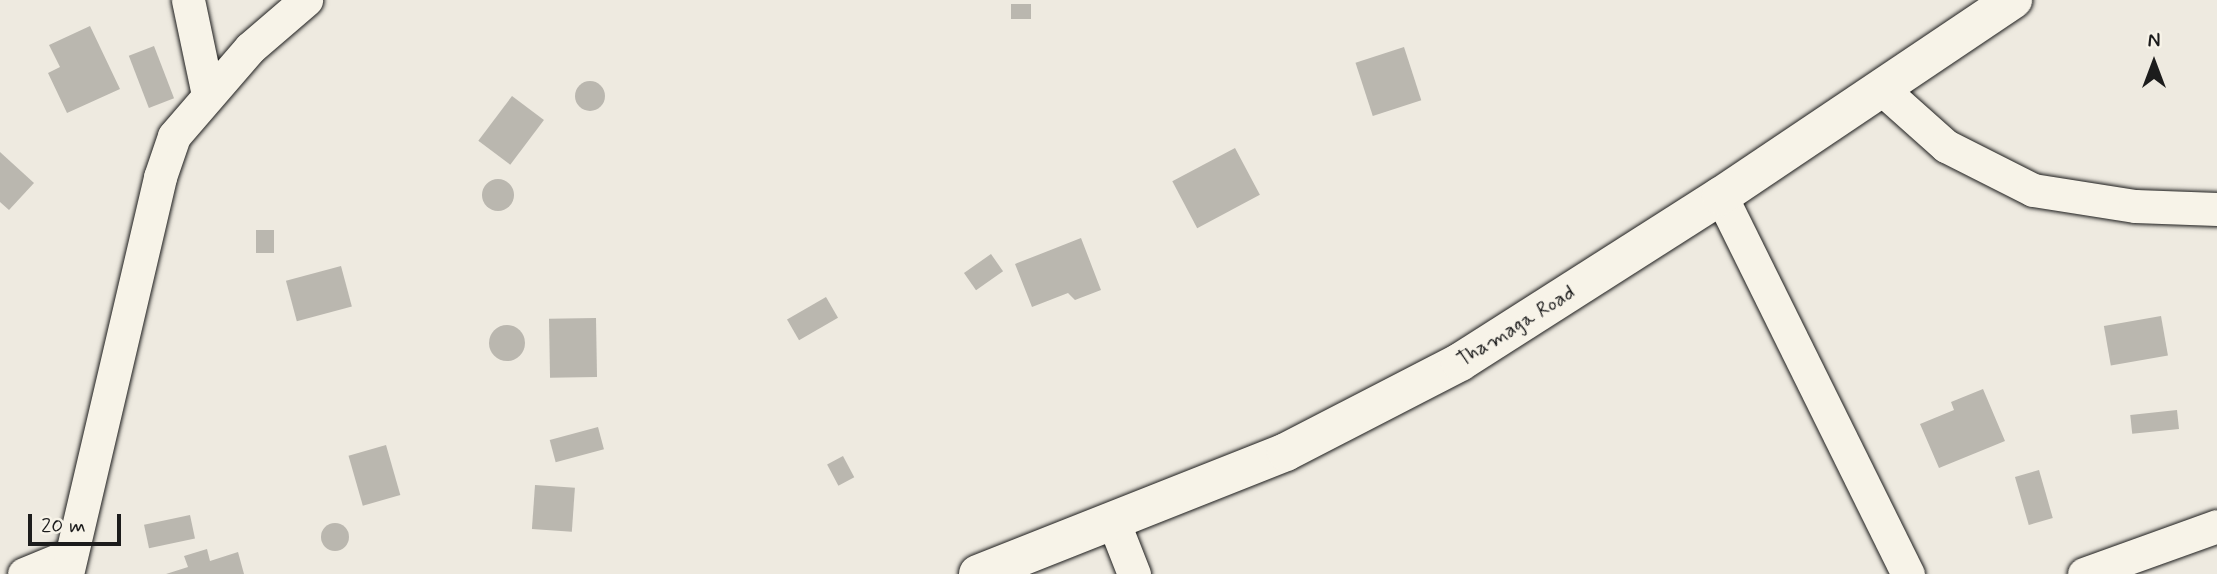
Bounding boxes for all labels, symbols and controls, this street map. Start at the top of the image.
north arrow [2119,28,2189,98]
text: N [2148,29,2160,54]
street label: Thamaga Road [1452,280,1580,372]
scale bar [32,500,124,544]
text: 20 m [41,512,86,540]

